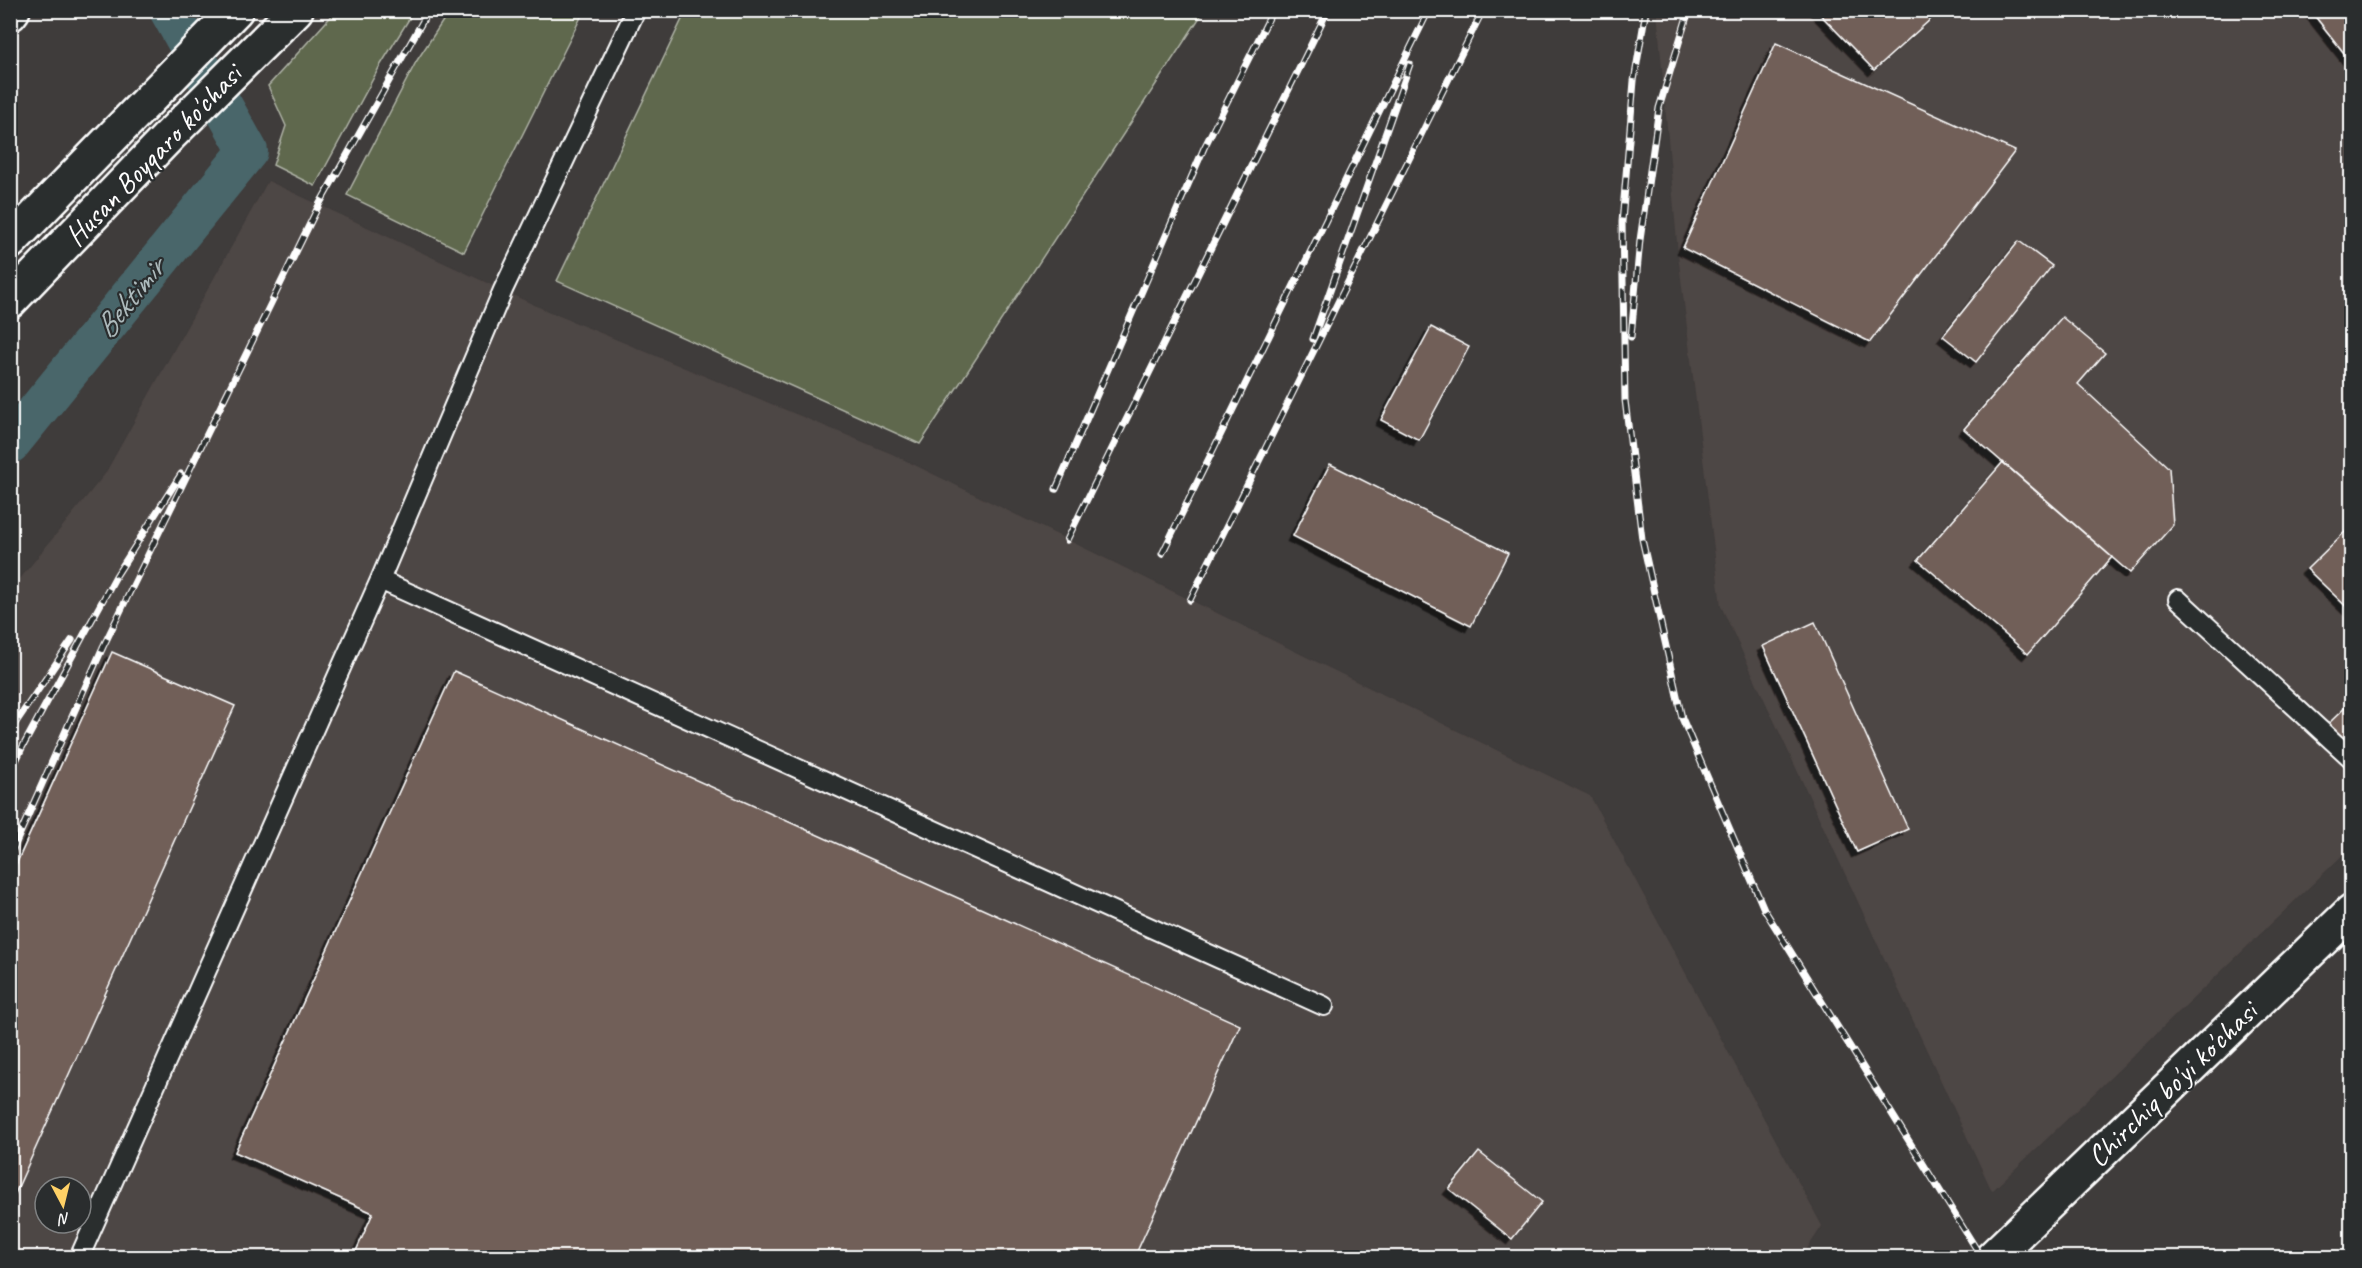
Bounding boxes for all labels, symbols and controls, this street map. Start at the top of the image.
street label: Husan Boyqaro ko'chasi [56,54,252,254]
water label: Bektimir [85,246,177,346]
street label: Chirchiq bo'yi ko'chasi [2079,991,2268,1175]
north arrow [33,1175,93,1235]
text: N [56,1208,71,1230]

